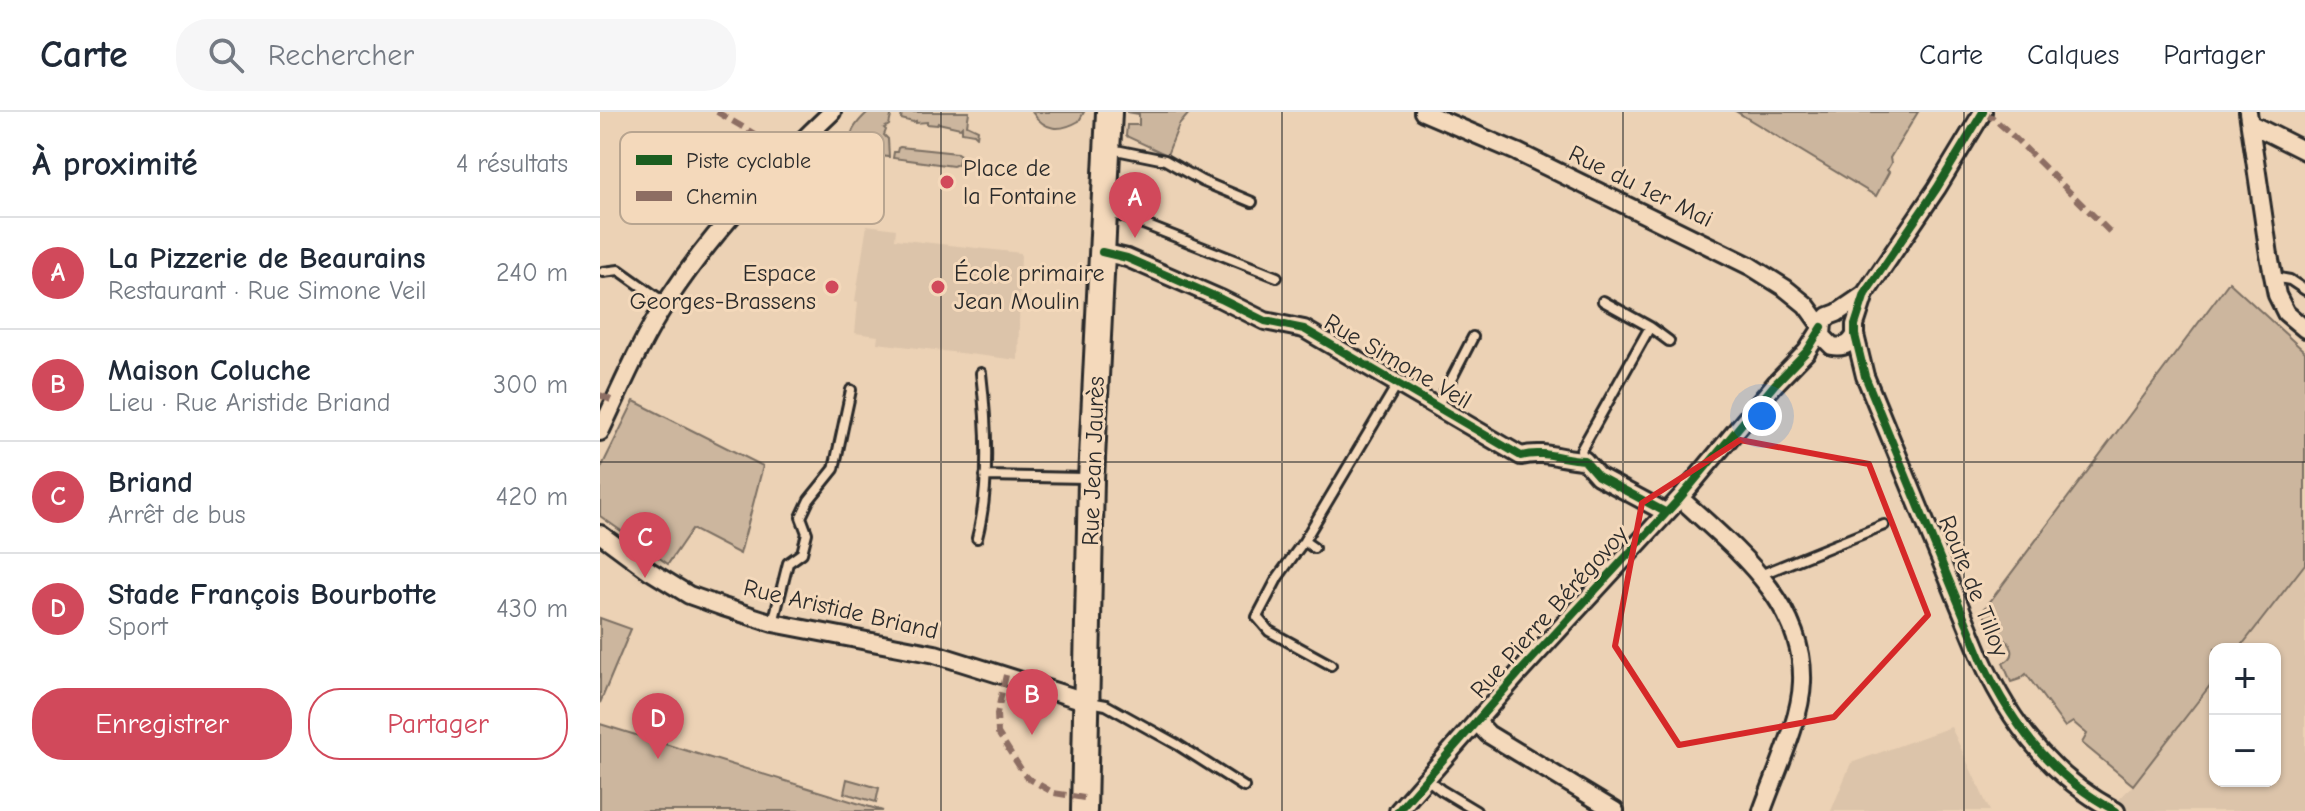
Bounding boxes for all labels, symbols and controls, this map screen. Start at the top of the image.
search box [176,19,736,91]
text: Carte [40,33,128,77]
icon: search [204,33,248,77]
text: Rechercher [268,38,414,73]
text: Carte [1919,39,1983,71]
text: Calques [2027,39,2119,71]
text: Partager [2163,39,2265,71]
legend [620,132,884,224]
street label: Rue du 1er Mai [1564,139,1718,233]
text: À proximité [32,144,198,184]
text: Piste cyclable [686,148,811,174]
text: 4 résultats [456,149,568,179]
place label: Place de la Fontaine [963,154,1076,210]
pin: A [1109,172,1161,238]
marker: Place de la Fontaine [938,173,956,191]
text: Chemin [686,184,758,210]
text: La Pizzerie de Beaurains [108,241,426,276]
text: A [51,258,65,288]
text: 240 m [496,258,568,288]
place label: Espace Georges-Brassens [629,259,816,315]
place label: École primaire Jean Moulin [954,259,1105,315]
text: Restaurant · Rue Simone Veil [108,276,427,306]
marker: Espace Georges-Brassens [823,278,841,296]
marker: École primaire Jean Moulin [929,278,947,296]
street label: Rue Simone Veil [1319,308,1477,414]
text: Maison Coluche [108,353,311,388]
text: B [50,370,66,400]
text: 300 m [493,370,568,400]
street label: Rue Jean Jaurès [1076,376,1110,546]
text: Lieu · Rue Aristide Briand [108,388,391,418]
your location [1742,396,1782,436]
text: Briand [108,465,193,500]
text: C [50,482,66,512]
text: 420 m [496,482,568,512]
text: Arrêt de bus [108,500,246,530]
street label: Route de Tilloy [1933,511,2015,661]
pin: C [619,512,671,578]
street label: Rue Pierre Bérégovoy [1464,520,1634,704]
street label: Rue Aristide Briand [741,573,941,645]
text: Stade François Bourbotte [108,577,437,612]
text: D [50,594,66,624]
text: 430 m [496,594,568,624]
text: Sport [108,612,168,642]
map controls [2209,643,2281,787]
button: + [2209,643,2281,715]
pin: B [1006,669,1058,735]
button: Enregistrer [32,688,292,760]
button: Partager [308,688,568,760]
pin: D [632,693,684,759]
button: − [2209,715,2281,787]

